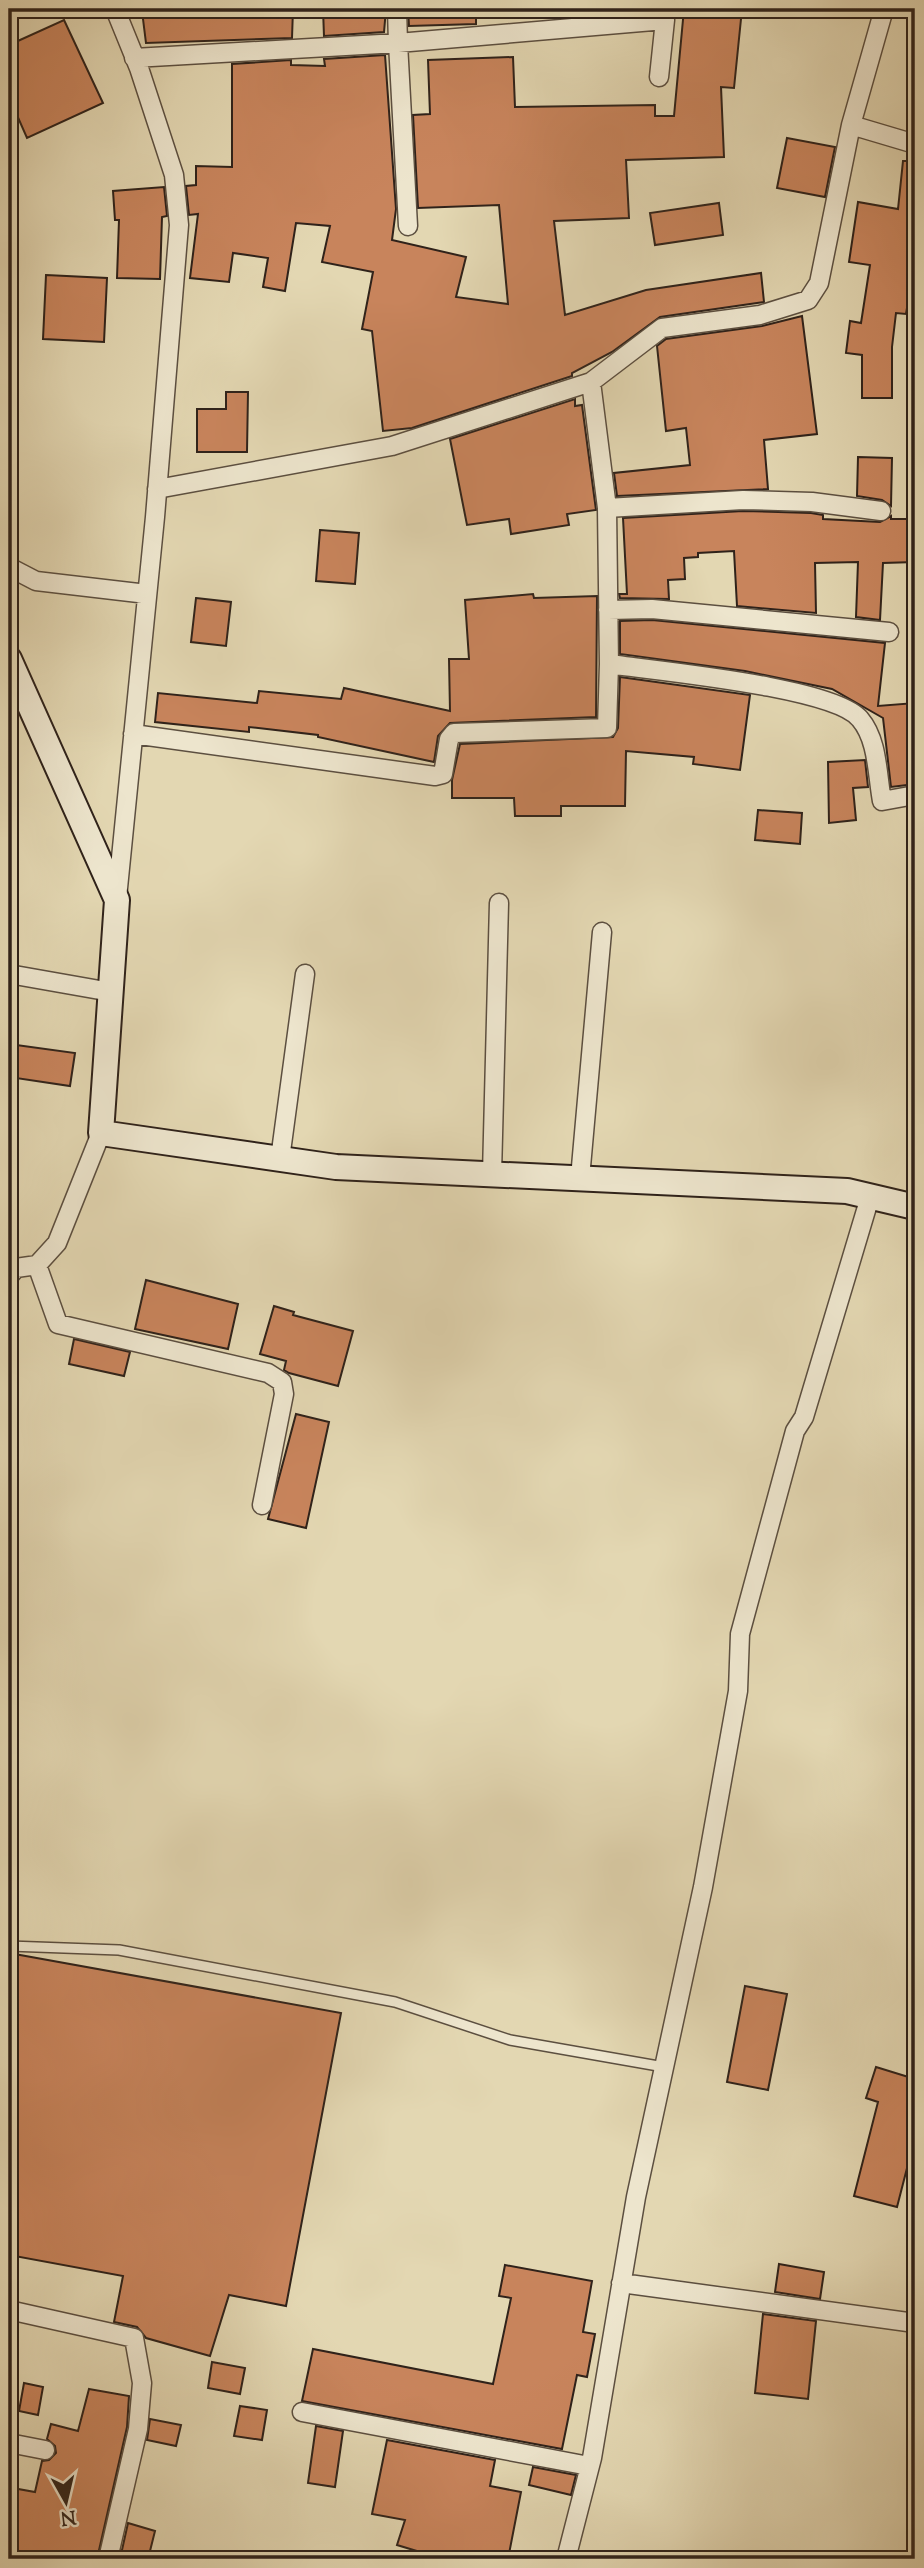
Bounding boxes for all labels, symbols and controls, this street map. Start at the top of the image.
north arrow [32,2466,102,2536]
text: N [59,2502,77,2531]

